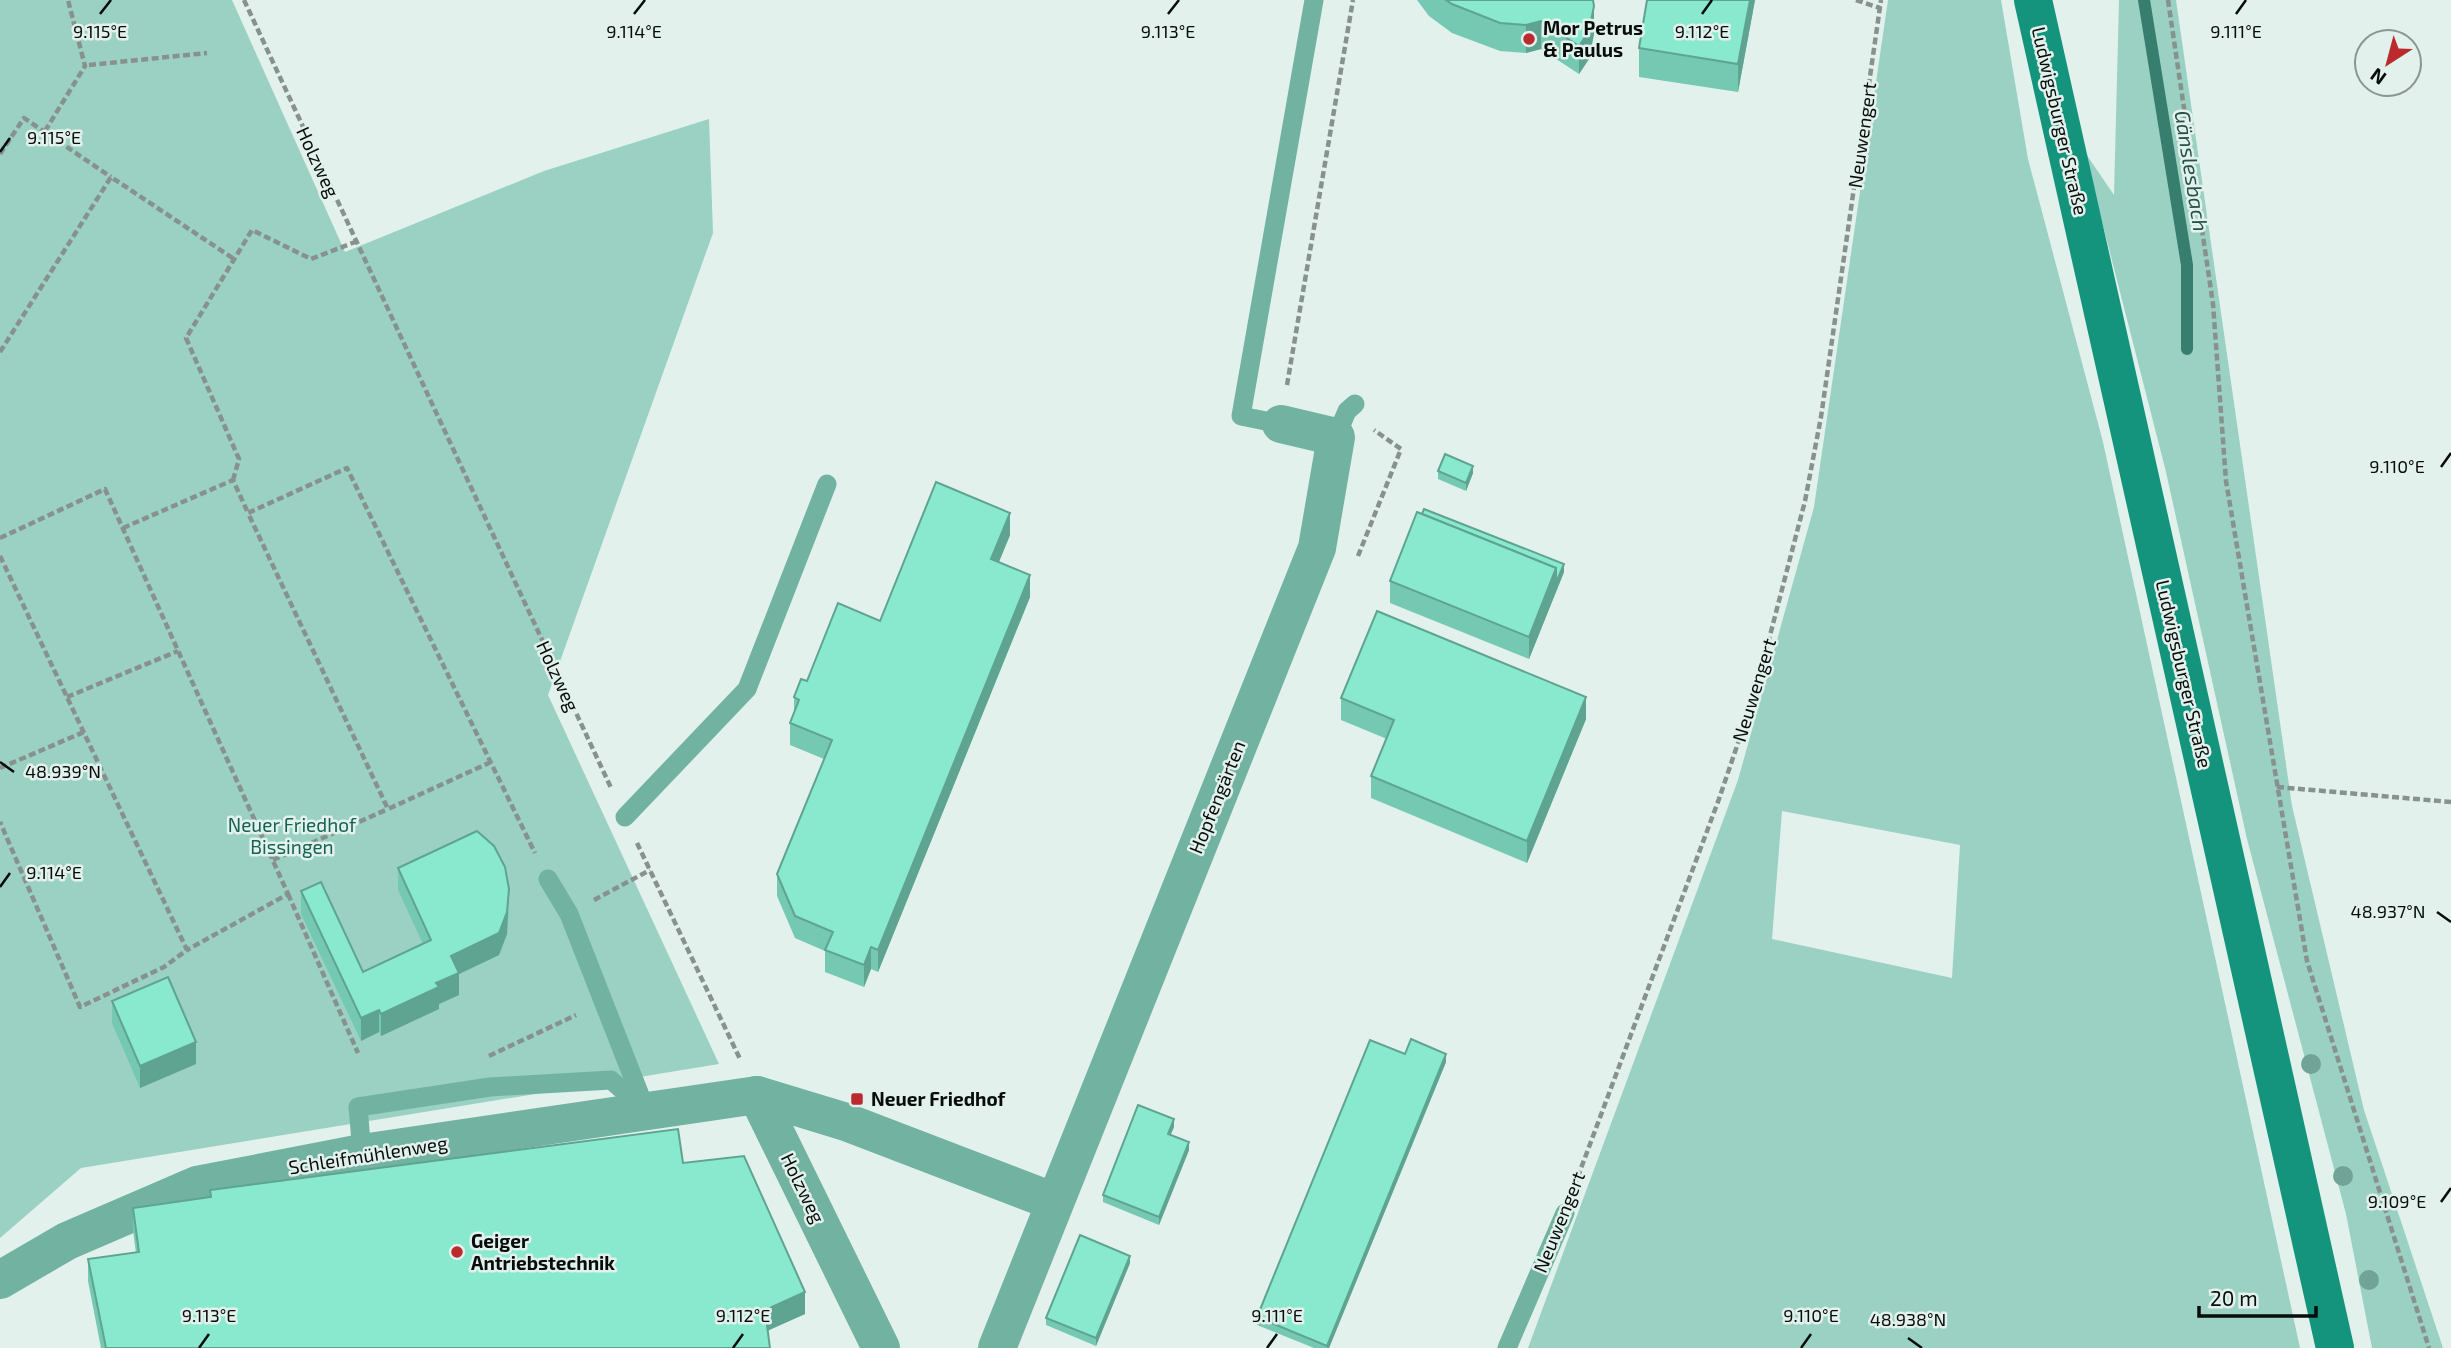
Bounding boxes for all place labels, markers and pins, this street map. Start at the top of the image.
place label: Mor Petrus & Paulus [1543,16,1643,61]
marker: Mor Petrus & Paulus [1521,31,1537,47]
place label: Neuer Friedhof [871,1087,1007,1110]
marker: Neuer Friedhof [849,1091,865,1107]
place label: Geiger Antriebstechnik [471,1229,615,1274]
marker: Geiger Antriebstechnik [449,1244,465,1260]

